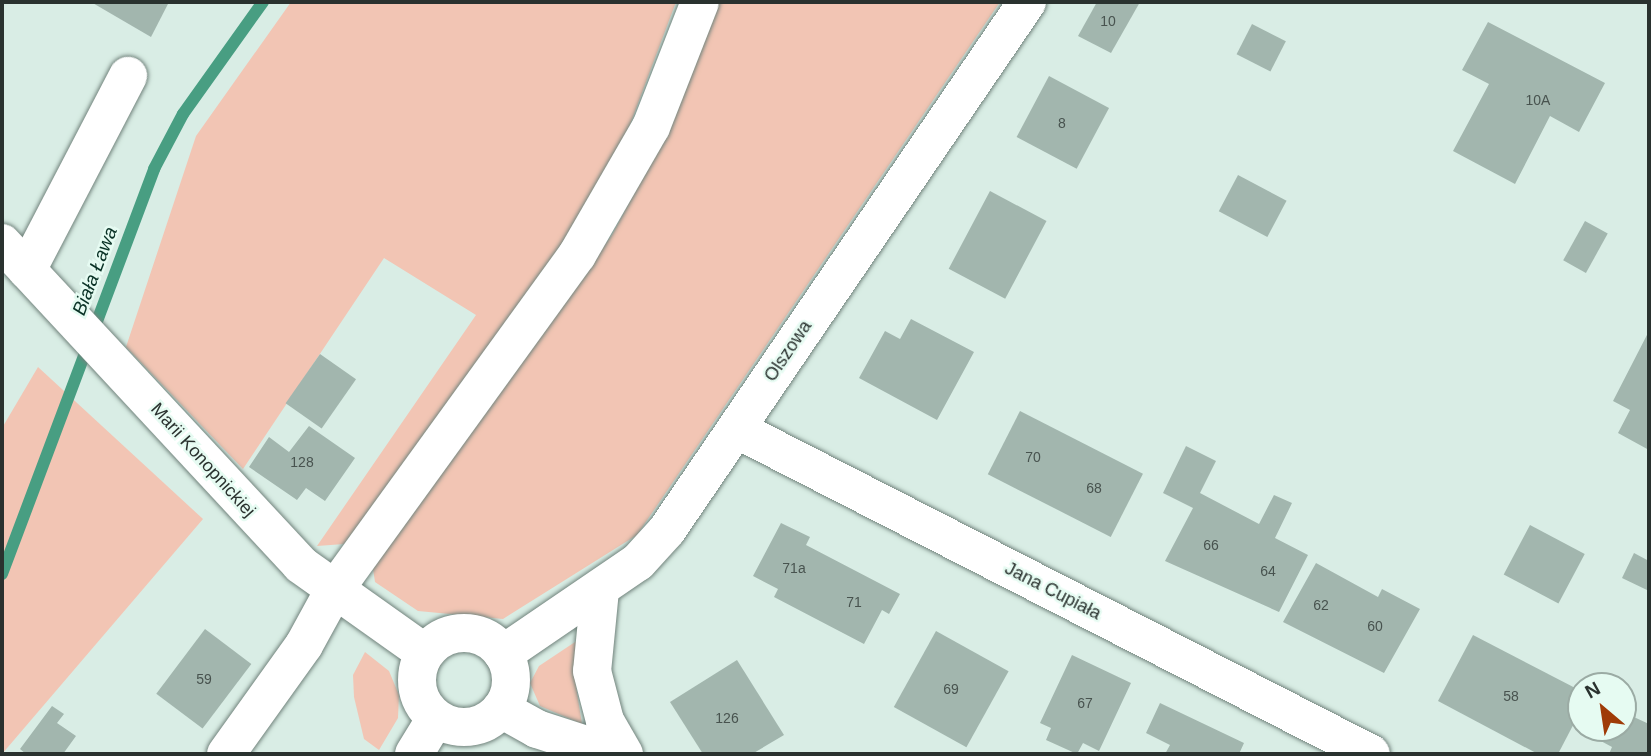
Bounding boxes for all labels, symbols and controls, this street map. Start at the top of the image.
house number: 10 [1100,13,1116,29]
house number: 10A [1526,92,1550,108]
house number: 8 [1058,115,1066,131]
water label: Biała Ława [68,224,122,318]
street label: Olszowa [760,316,816,386]
street label: Marii Konopnickiej [146,398,260,522]
house number: 70 [1025,449,1041,465]
house number: 128 [290,454,314,470]
house number: 68 [1086,480,1102,496]
house number: 66 [1203,537,1219,553]
street label: Jana Cupiała [1001,558,1105,624]
house number: 71a [782,560,806,576]
house number: 64 [1260,563,1276,579]
house number: 71 [846,594,862,610]
house number: 62 [1313,597,1329,613]
house number: 60 [1367,618,1383,634]
house number: 59 [196,671,212,687]
north arrow [1567,672,1637,742]
text: N [1581,677,1604,702]
house number: 69 [943,681,959,697]
house number: 58 [1503,688,1519,704]
house number: 67 [1077,695,1093,711]
house number: 126 [715,710,739,726]

